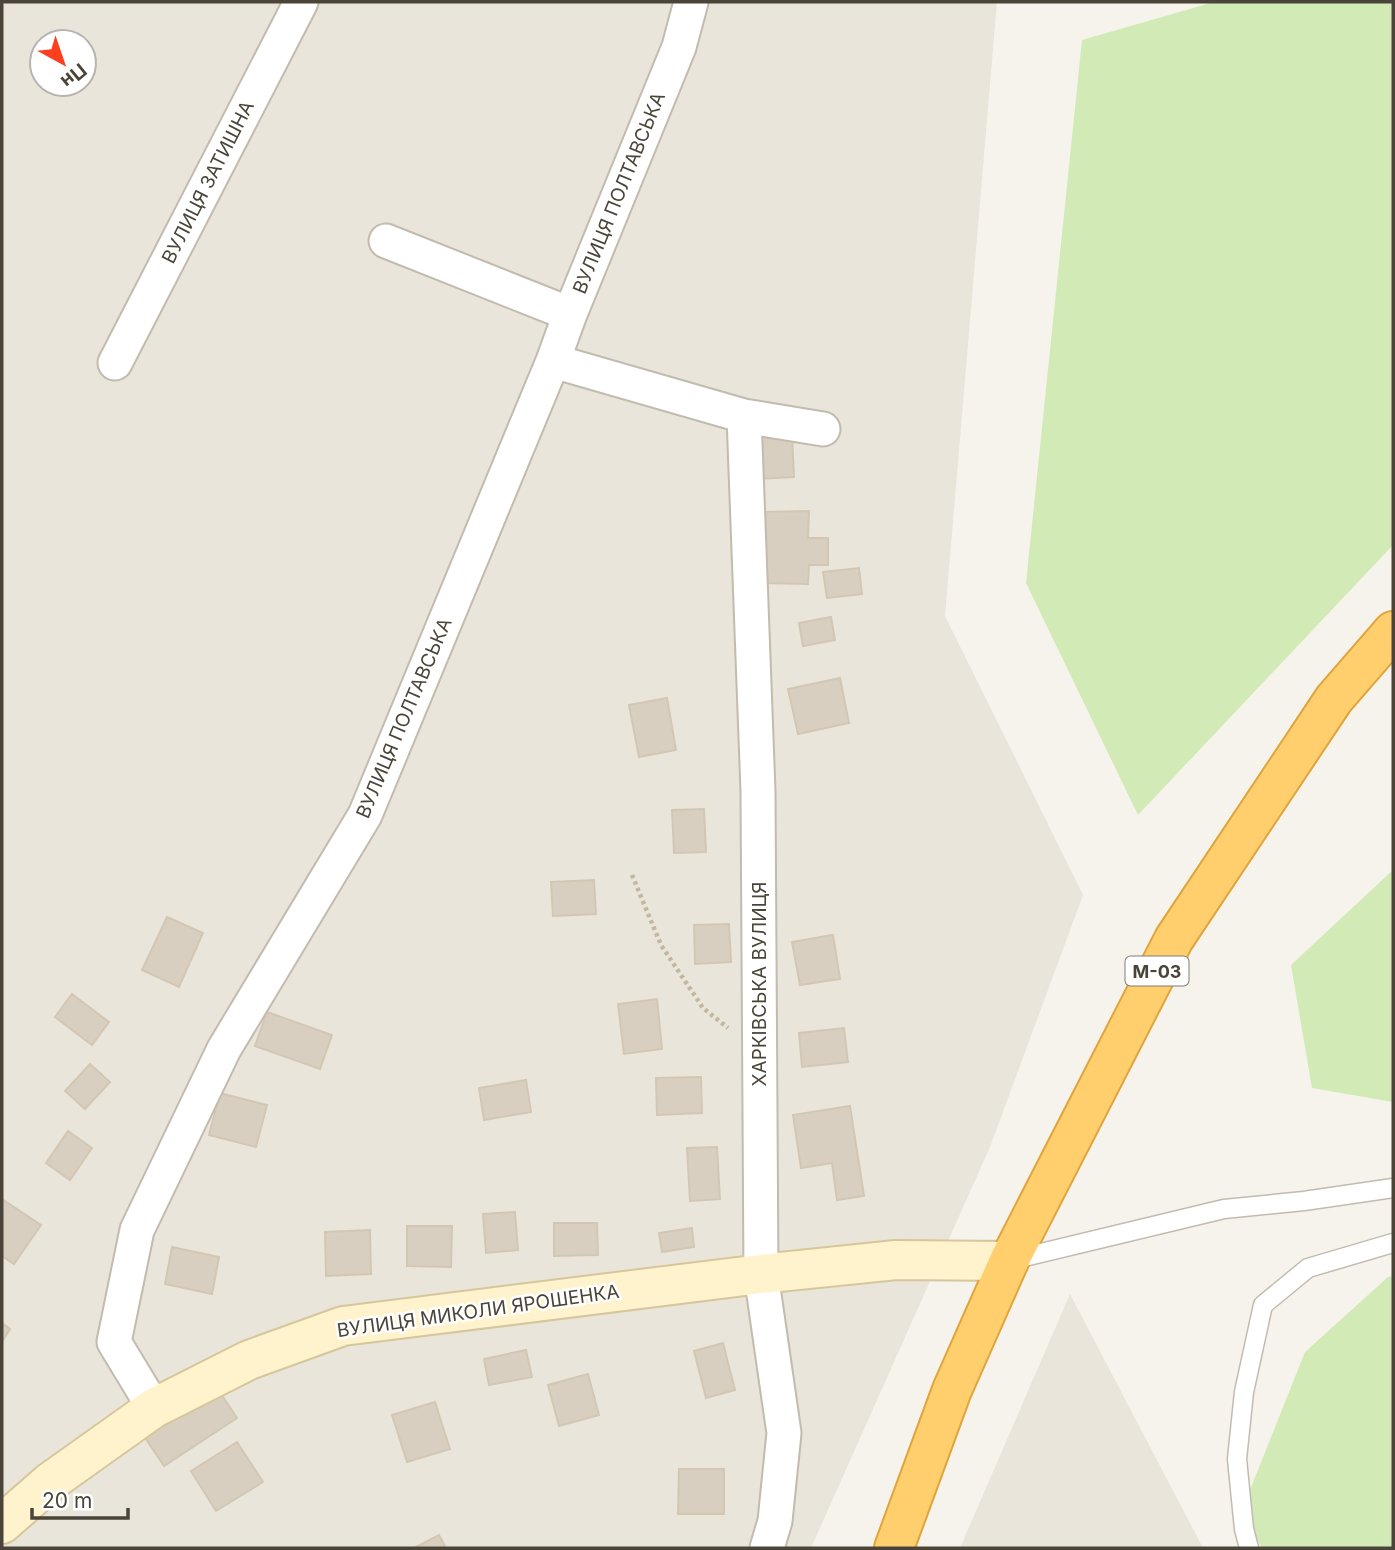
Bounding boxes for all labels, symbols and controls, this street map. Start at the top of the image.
north arrow [28,28,98,98]
text: Пн [56,58,91,93]
street label: ВУЛИЦЯ ПОЛТАВСЬКА [568,89,670,297]
street label: ВУЛИЦЯ ЗАТИШНА [157,97,259,267]
street label: ВУЛИЦЯ ПОЛТАВСЬКА [351,614,457,822]
street label: ХАРКІВСЬКА ВУЛИЦЯ [748,882,771,1086]
road number: М-03 [1126,956,1188,986]
street label: ВУЛИЦЯ МИКОЛИ ЯРОШЕНКА [335,1280,621,1342]
scale bar [32,1476,128,1520]
text: 20 m [42,1488,92,1513]

